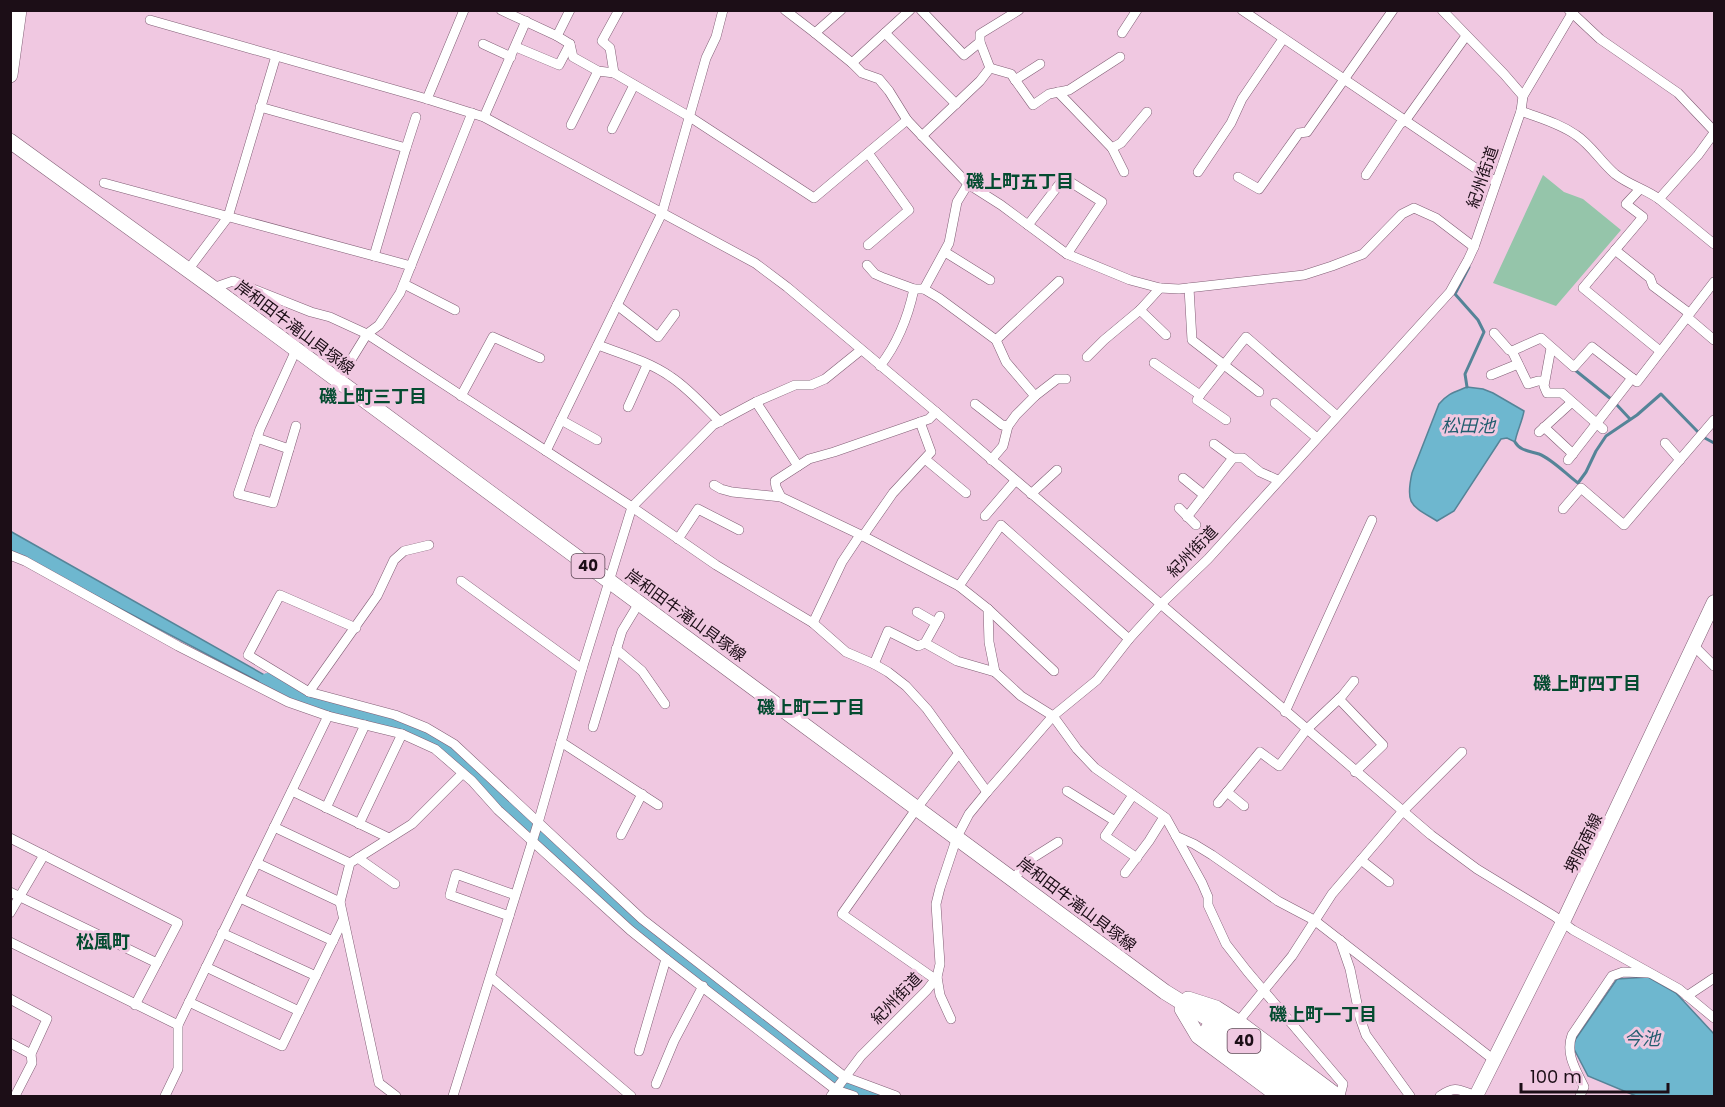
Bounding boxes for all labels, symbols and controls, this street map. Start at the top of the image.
street label: 紀州街道 [1461,143,1504,211]
district label: 磯上町五丁目 [966,169,1074,194]
street label: 岸和田牛滝山貝塚線 [230,275,359,380]
district label: 磯上町三丁目 [319,384,427,409]
water label: 松田池 [1441,413,1497,438]
street label: 紀州街道 [1162,520,1223,582]
road number: 40 [572,554,604,578]
street label: 岸和田牛滝山貝塚線 [621,564,751,667]
district label: 磯上町四丁目 [1533,671,1641,696]
district label: 磯上町二丁目 [757,695,865,720]
street label: 堺阪南線 [1559,809,1608,877]
street label: 岸和田牛滝山貝塚線 [1012,852,1141,957]
district label: 松風町 [76,929,130,954]
street label: 紀州街道 [866,967,927,1029]
district label: 磯上町一丁目 [1269,1002,1377,1027]
water label: 今池 [1624,1026,1662,1051]
road number: 40 [1228,1029,1260,1053]
scale bar [1521,1056,1668,1094]
text: 100 m [1530,1064,1582,1089]

